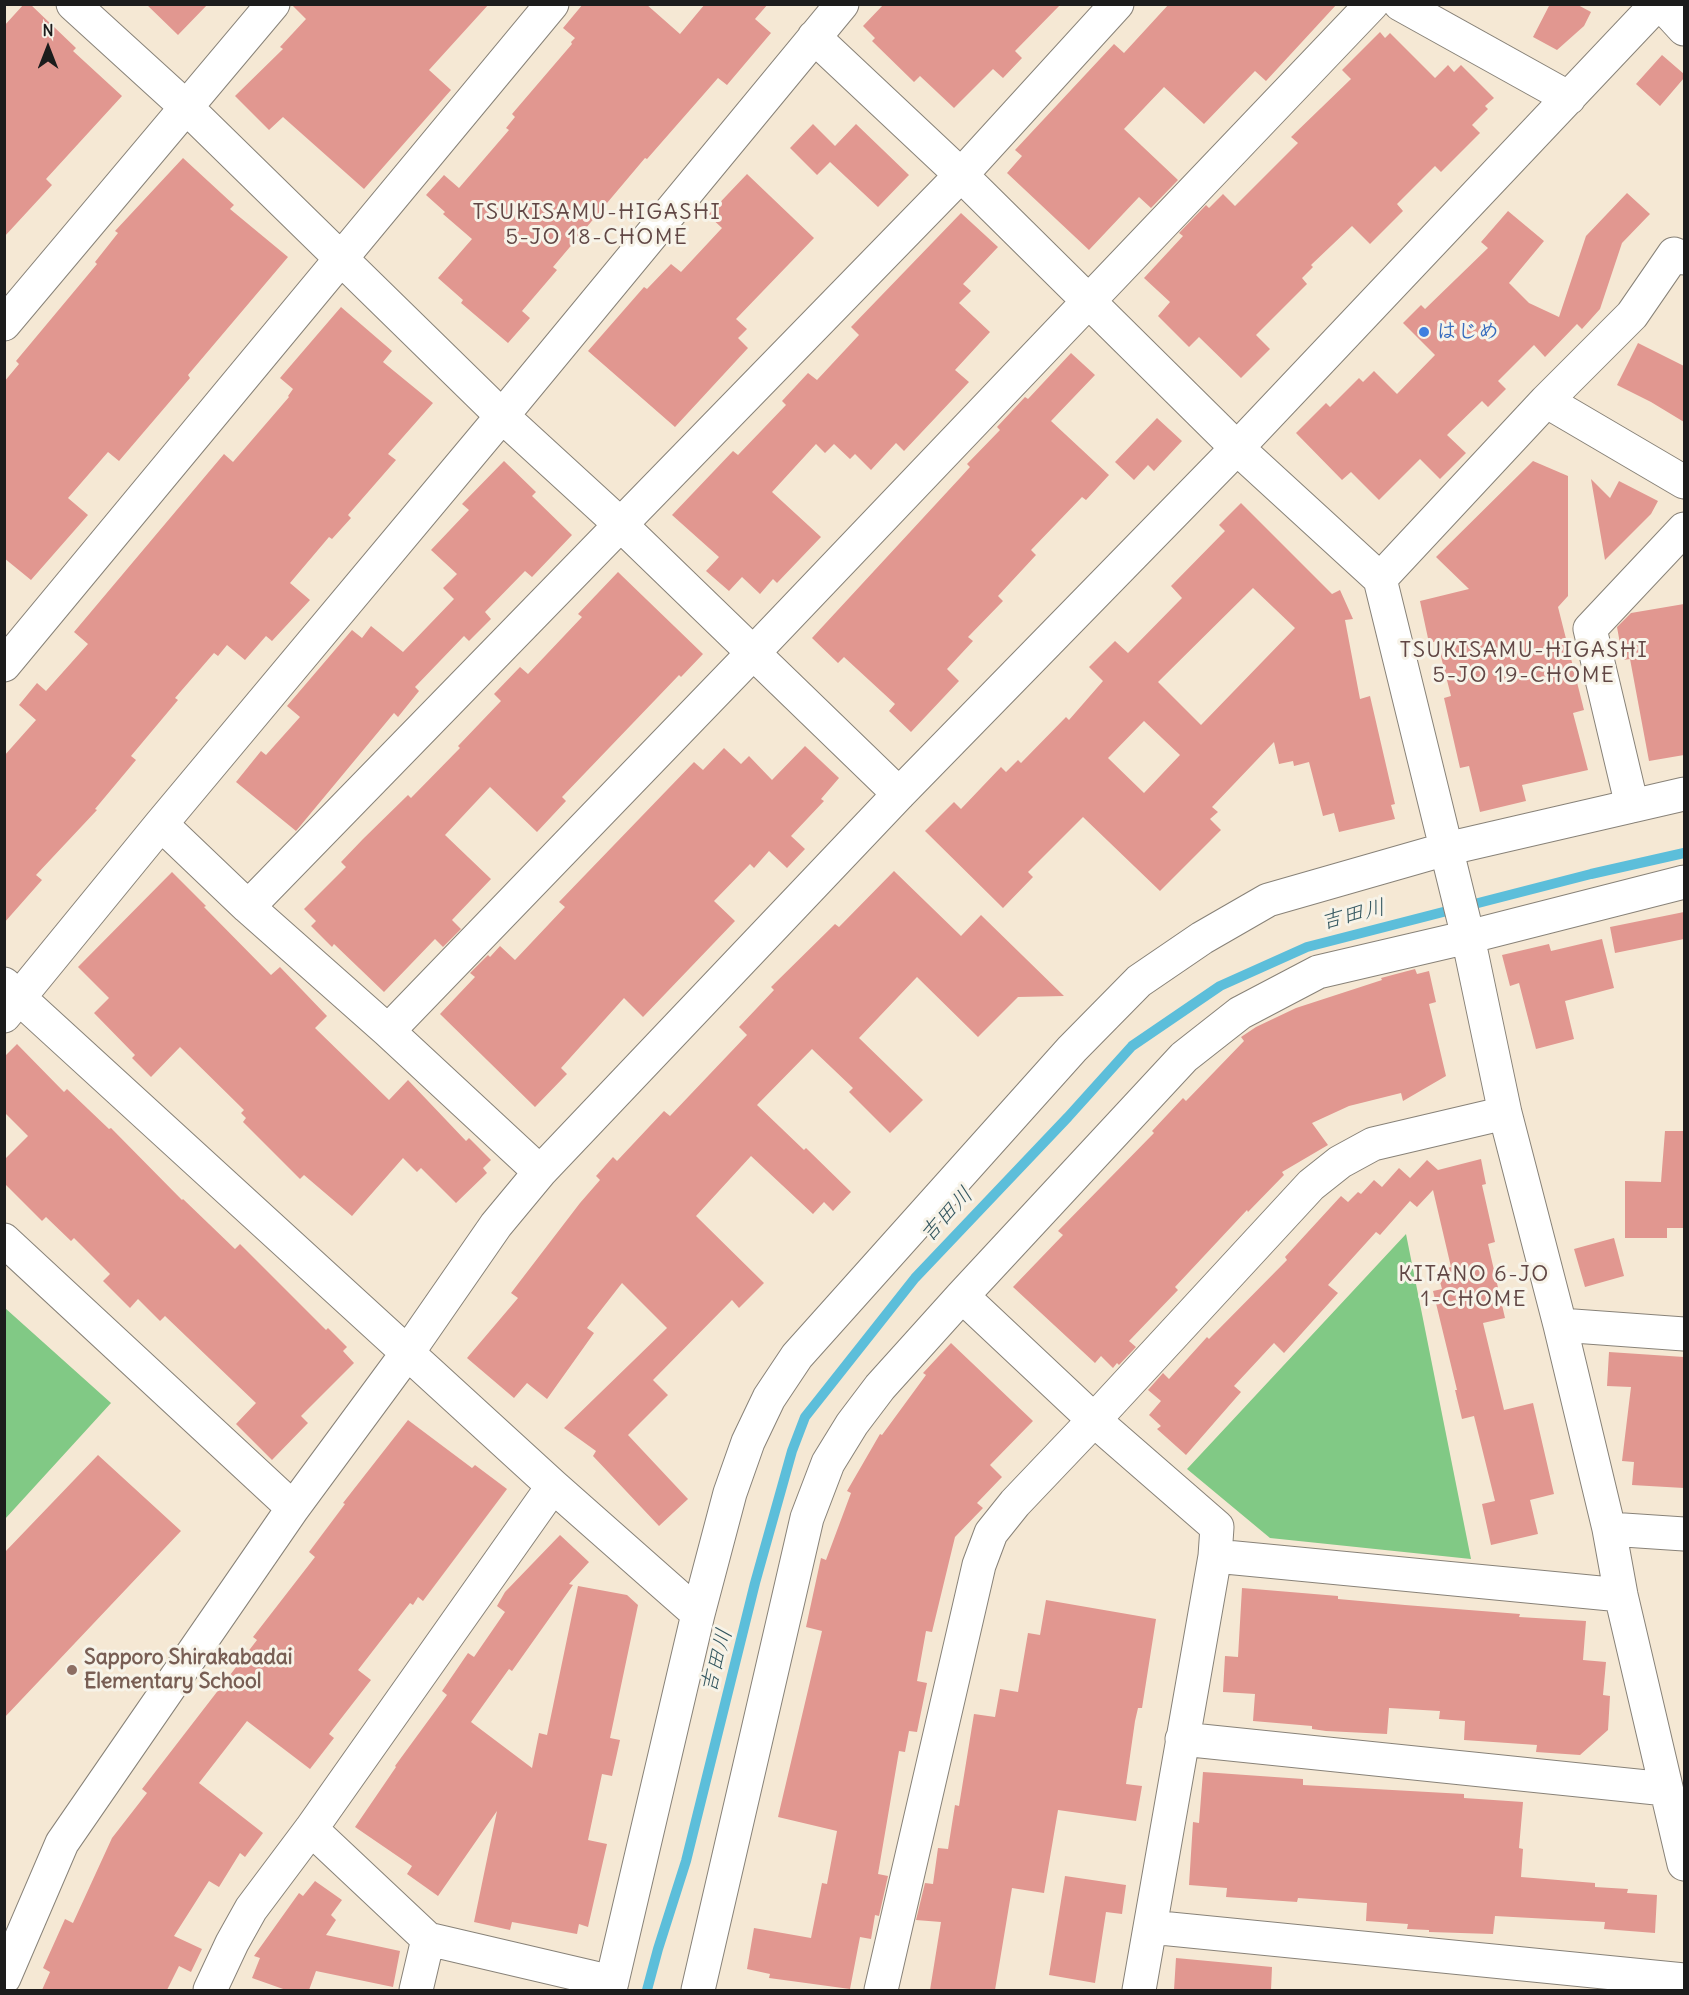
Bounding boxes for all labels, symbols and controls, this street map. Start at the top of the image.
north arrow [18,18,78,78]
text: N [42,20,54,40]
district label: TSUKISAMU-HIGASHI 5-JO 18-CHOME [473,200,721,252]
place label: はじめ [1436,319,1499,345]
marker: はじめ [1417,325,1431,339]
district label: TSUKISAMU-HIGASHI 5-JO 19-CHOME [1400,638,1648,690]
water label: 吉田川 [1318,894,1388,936]
water label: 吉田川 [915,1182,979,1248]
district label: KITANO 6-JO 1-CHOME [1398,1262,1550,1314]
water label: 吉田川 [696,1626,738,1696]
place label: Sapporo Shirakabadai Elementary School [84,1645,293,1695]
marker: Sapporo Shirakabadai Elementary School [65,1663,79,1677]

